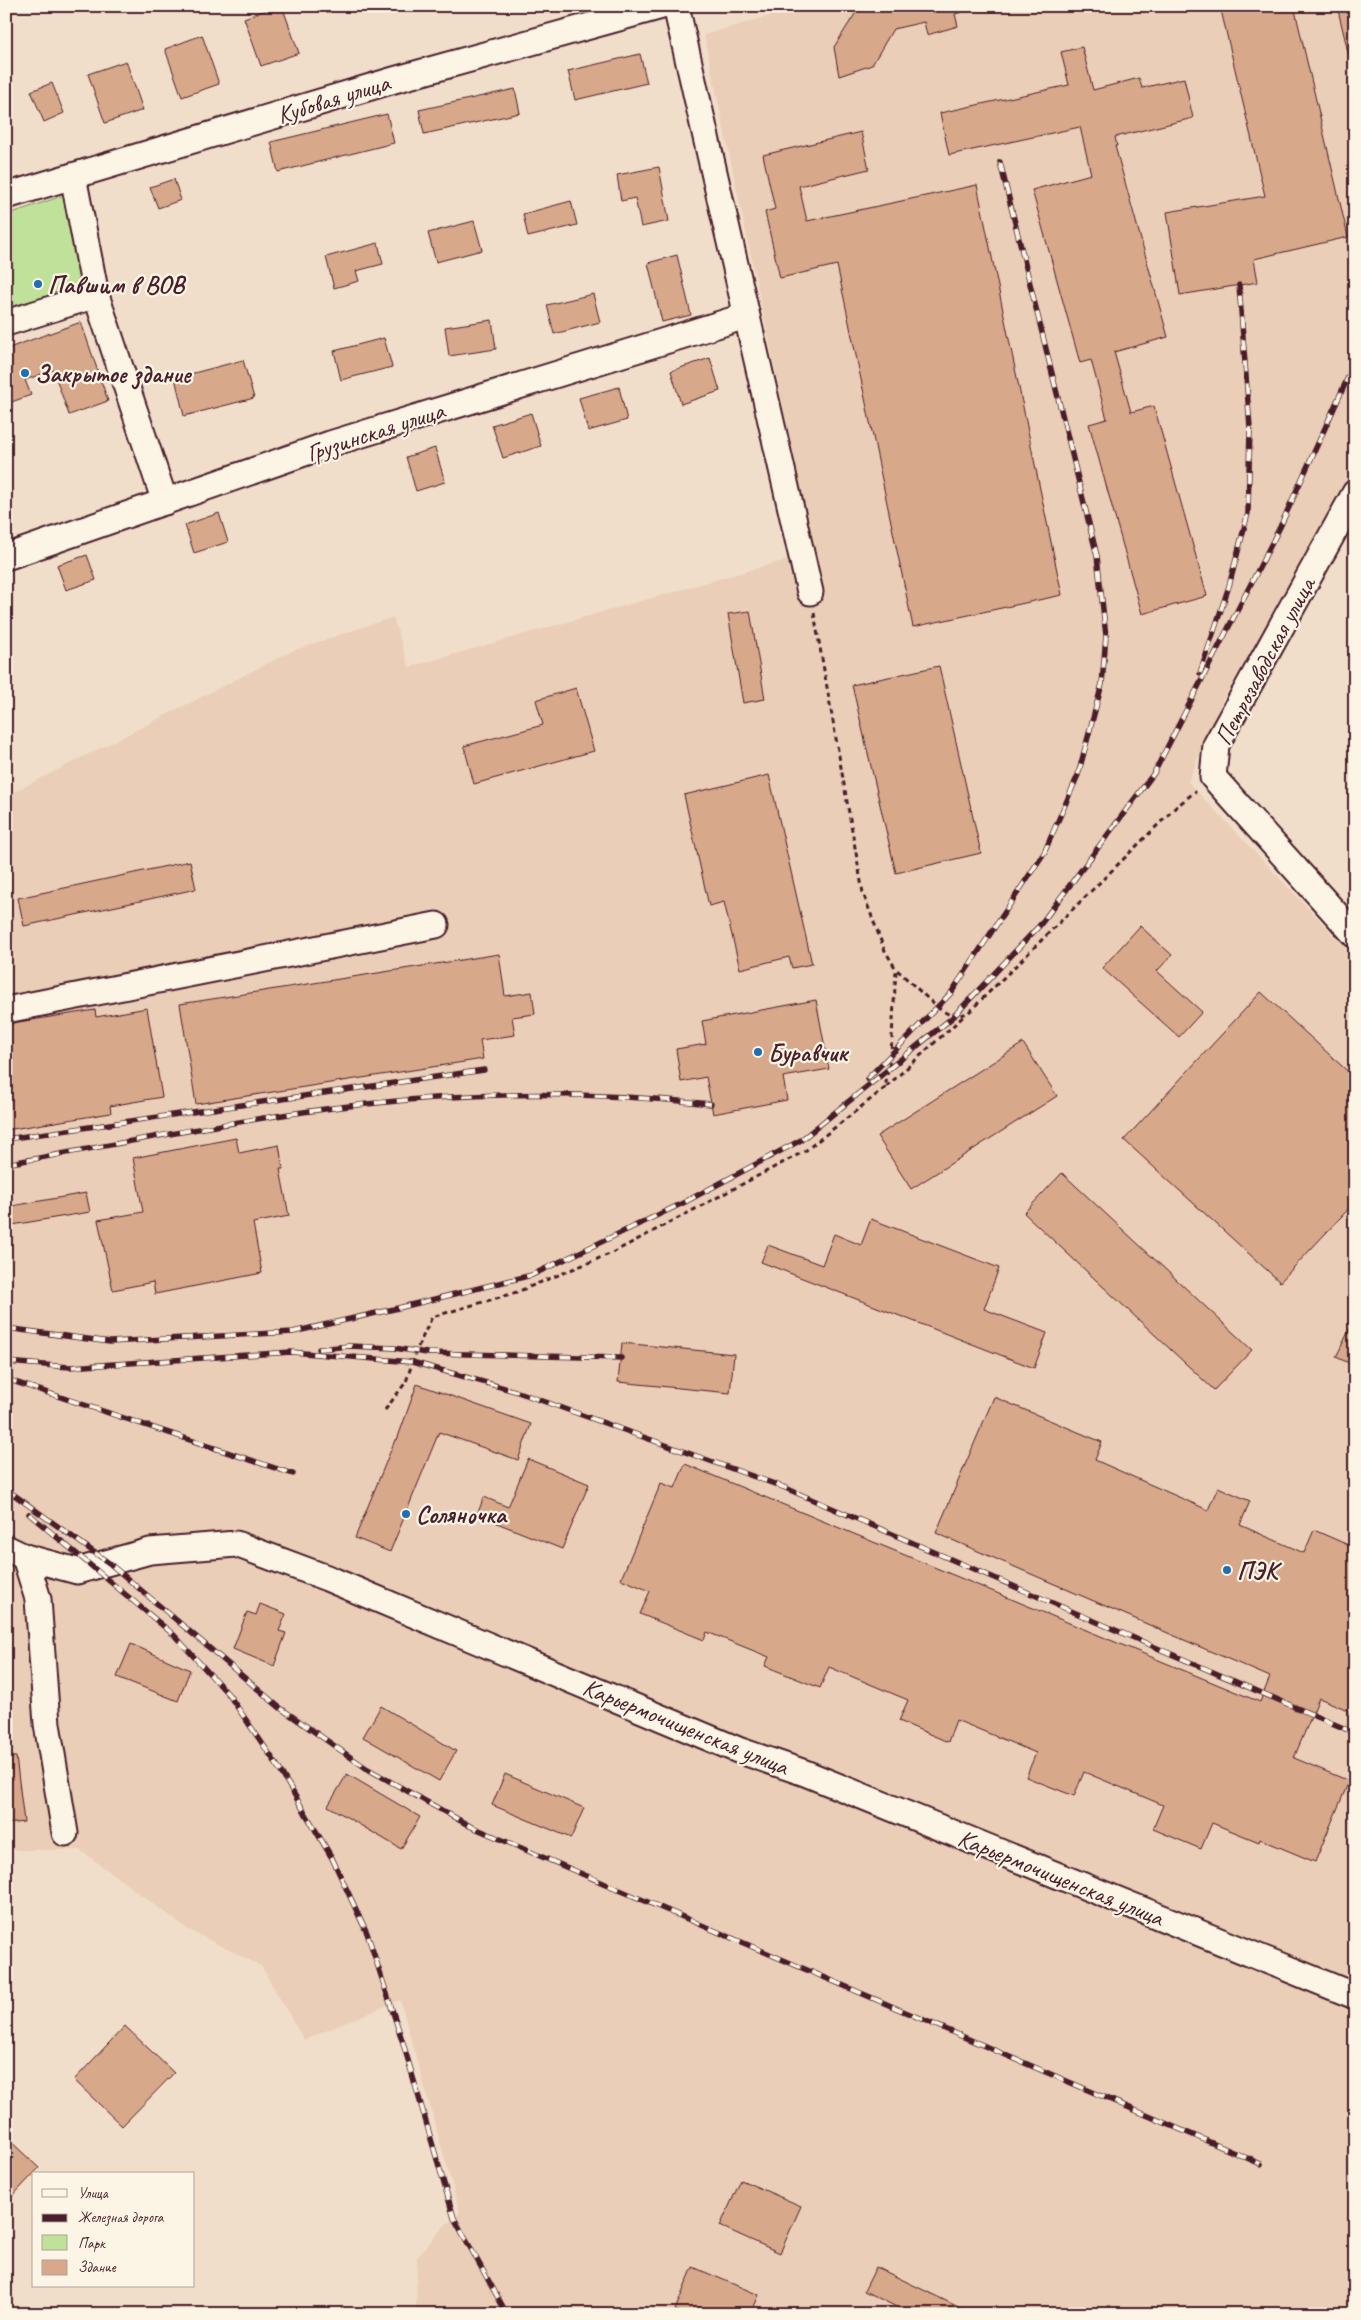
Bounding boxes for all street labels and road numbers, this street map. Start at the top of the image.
street label: Кубовая улица [273,66,395,131]
street label: Грузинская улица [302,394,450,469]
street label: Петрозаводская улица [1207,570,1324,751]
street label: Карьермочищенская улица [578,1671,795,1784]
street label: Карьермочищенская улица [953,1822,1170,1935]

